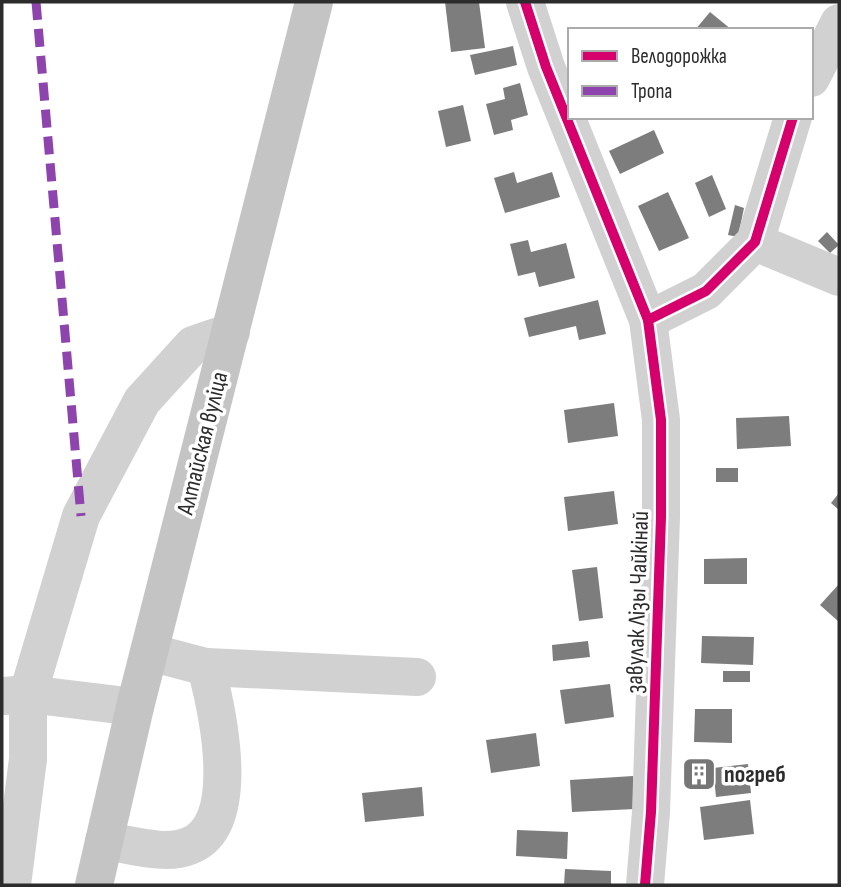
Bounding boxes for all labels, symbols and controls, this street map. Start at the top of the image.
legend [568,28,813,119]
text: Велодорожка [631,44,727,69]
text: Тропа [631,79,672,104]
street label: Алтайская вуліца [171,369,234,518]
street label: завулак Лізы Чайкінай [620,510,655,694]
building icon: погреб [680,755,718,793]
place label: погреб [724,760,786,789]

